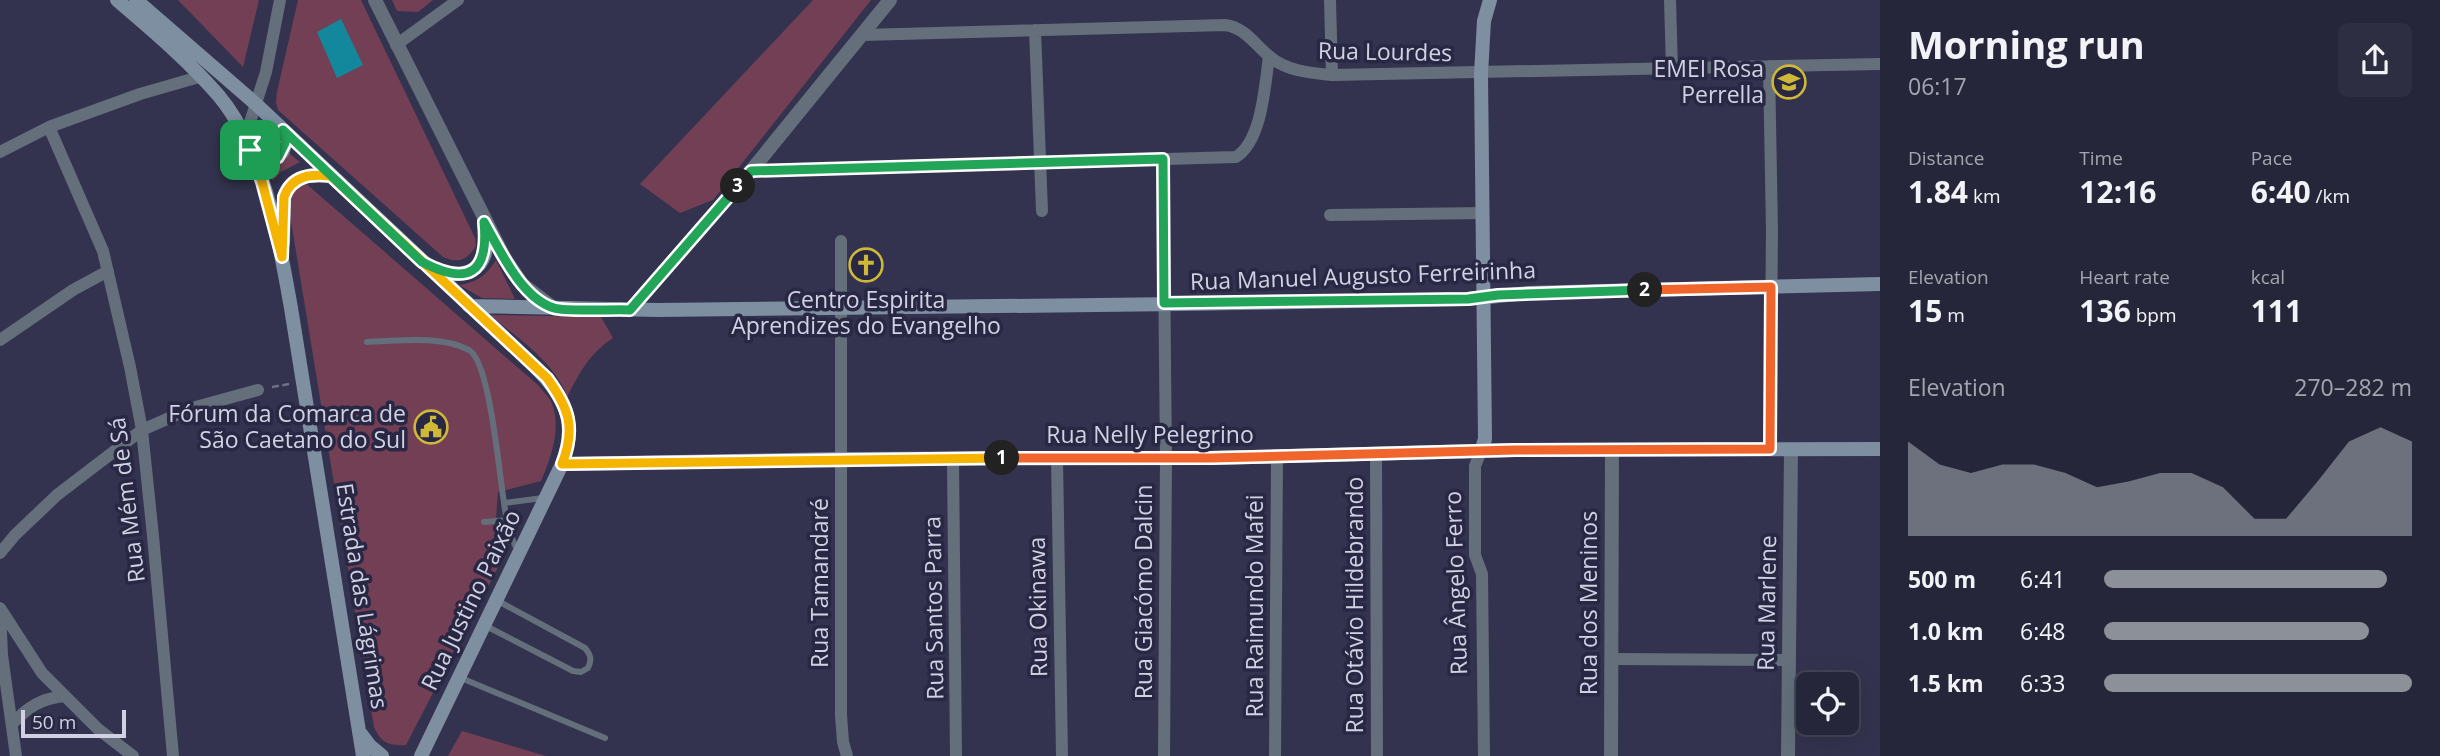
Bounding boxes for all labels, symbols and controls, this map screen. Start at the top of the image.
text: Morning run [1908,18,2145,70]
button: share [2338,23,2412,97]
street label: Rua Lourdes [1318,34,1452,68]
place label: EMEI Rosa Perrella [1654,52,1764,110]
school or university icon: EMEI Rosa Perrella [1770,63,1808,101]
text: 06:17 [1908,70,1967,102]
pin [220,120,280,180]
icon: arrive [231,131,269,169]
text: Distance [1908,145,1984,171]
text: Time [2079,145,2123,171]
text: Pace [2251,145,2292,171]
pin: 3 [720,168,756,204]
text: 1.84 [1908,171,1968,212]
text: 12:16 [2079,171,2157,212]
text: 6:40 [2251,171,2311,212]
text: 3 [732,172,743,198]
text: km [1968,183,2001,209]
text: /km [2311,183,2350,209]
church icon: Centro Espirita Aprendizes do Evangelho [847,246,885,284]
street label: Rua Manuel Augusto Ferreirinha [1189,253,1536,297]
text: Elevation [1908,264,1989,290]
text: Heart rate [2079,264,2170,290]
text: kcal [2251,264,2285,290]
pin: 2 [1628,272,1662,308]
text: 2 [1639,276,1650,302]
place label: Centro Espirita Aprendizes do Evangelho [731,283,1001,341]
text: 15 [1908,290,1942,331]
text: 136 [2079,290,2131,331]
text: 111 [2251,290,2302,331]
text: m [1942,302,1965,328]
text: bpm [2131,302,2177,328]
text: Elevation [1908,371,2006,403]
text: 270–282 m [2294,371,2412,403]
place label: Fórum da Comarca de São Caetano do Sul [168,397,406,455]
public building icon: Fórum da Comarca de São Caetano do Sul [412,408,450,446]
street label: Rua Mém de Sá [100,416,152,585]
street label: Rua Nelly Pelegrino [1046,418,1254,450]
pin: 1 [984,440,1020,476]
text: 1 [996,444,1007,470]
street label: Rua Otávio Hildebrando [1338,477,1370,733]
street label: Estrada das Lágrimas [329,481,397,711]
street label: Rua Giacómo Dalcin [1127,485,1159,699]
street label: Rua Ângelo Ferro [1436,490,1474,676]
street label: Rua Raimundo Mafei [1238,494,1270,718]
street label: Rua Tamandaré [803,498,835,668]
street label: Rua Justino Paixão [412,504,528,695]
street label: Rua dos Meninos [1572,511,1604,695]
street label: Rua Santos Parra [915,516,951,700]
street label: Rua Marlene [1749,535,1783,671]
street label: Rua Okinawa [1020,537,1054,677]
text: 500 m [1908,563,1976,595]
text: 6:41 [2020,563,2066,595]
text: 1.0 km [1908,615,1984,647]
text: 6:48 [2020,615,2066,647]
text: 1.5 km [1908,667,1984,699]
text: 6:33 [2020,667,2066,699]
map controls [1796,672,1859,735]
button: locate [1796,672,1859,735]
scale bar [21,707,126,739]
text: 50 m [32,709,76,735]

